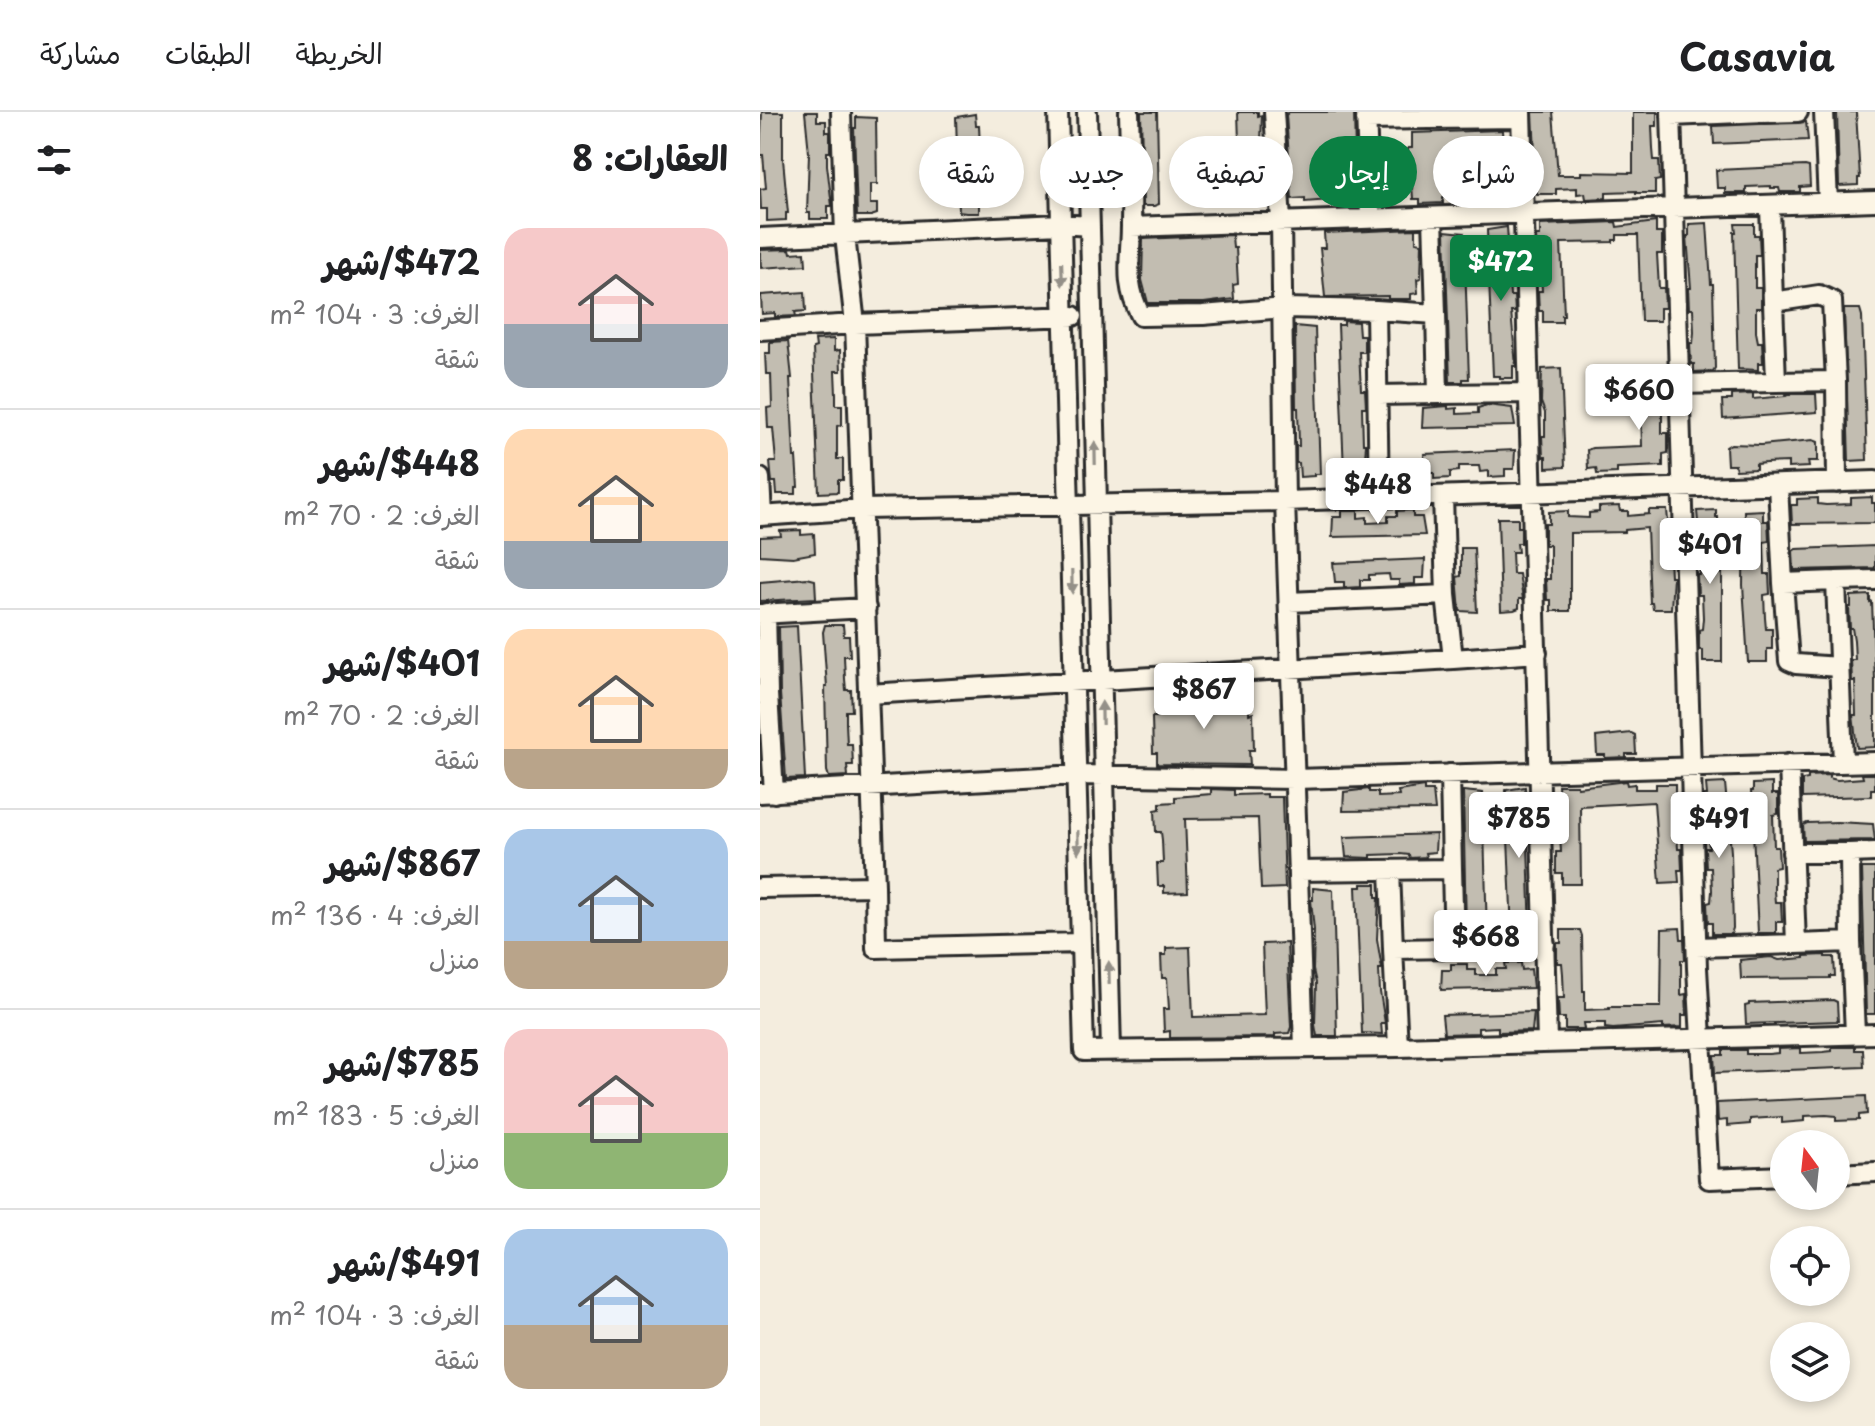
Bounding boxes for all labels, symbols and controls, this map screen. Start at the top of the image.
text: Casavia [1679,27,1835,84]
text: مشاركة [40,31,121,74]
text: الطبقات [165,31,251,74]
text: الخريطة [295,31,383,74]
text: العقارات: 8 [572,131,728,183]
chip: شقة [919,136,1024,208]
chip: جديد [1040,136,1153,208]
chip: تصفية [1169,136,1293,208]
chip: إيجار [1309,136,1417,208]
chip: شراء [1433,136,1544,208]
icon: filters [32,138,76,182]
text: $472/شهر [323,235,480,287]
pin: $472 [1454,235,1548,303]
text: $472 [1468,241,1534,280]
icon: home [568,260,664,356]
one-way arrow [1056,262,1069,287]
text: الغرف: 3 · 104 m² [269,294,480,333]
text: شقة [435,338,480,377]
pin: $660 [1592,364,1686,432]
text: $660 [1603,370,1675,409]
text: $448/شهر [319,436,480,488]
one-way arrow [1089,440,1102,465]
pin: $448 [1331,458,1425,526]
icon: home [568,461,664,557]
text: $448 [1344,464,1412,503]
text: الغرف: 2 · 70 m² [283,495,480,534]
pin: $401 [1663,518,1757,586]
text: $401 [1678,524,1742,563]
text: شقة [435,539,480,578]
one-way arrow [1066,570,1079,595]
text: $401/شهر [325,636,480,688]
icon: home [568,661,664,757]
pin: $867 [1157,663,1251,731]
text: $867 [1172,669,1236,708]
text: الغرف: 2 · 70 m² [283,695,480,734]
one-way arrow [1096,700,1108,725]
text: شقة [435,739,480,778]
pin: $785 [1472,792,1566,860]
pin: $491 [1672,792,1766,860]
text: $785 [1487,798,1551,837]
text: $491 [1689,798,1749,837]
one-way arrow [1072,830,1085,855]
text: $867/شهر [326,836,480,888]
icon: home [568,861,664,957]
text: الغرف: 4 · 136 m² [270,895,480,934]
pin: $668 [1439,910,1533,978]
text: $668 [1452,916,1520,955]
text: منزل [429,939,480,978]
one-way arrow [1102,960,1115,985]
text: $785/شهر [326,1036,480,1088]
icon: home [568,1061,664,1157]
text: الغرف: 5 · 183 m² [272,1095,480,1134]
north arrow [1770,1130,1850,1210]
map controls [1770,1130,1850,1402]
text: منزل [429,1139,480,1178]
button: locate [1770,1226,1850,1306]
text: $491/شهر [330,1236,480,1288]
icon: home [568,1261,664,1357]
text: الغرف: 3 · 104 m² [269,1295,480,1334]
button: layers [1770,1322,1850,1402]
text: شقة [435,1339,480,1378]

